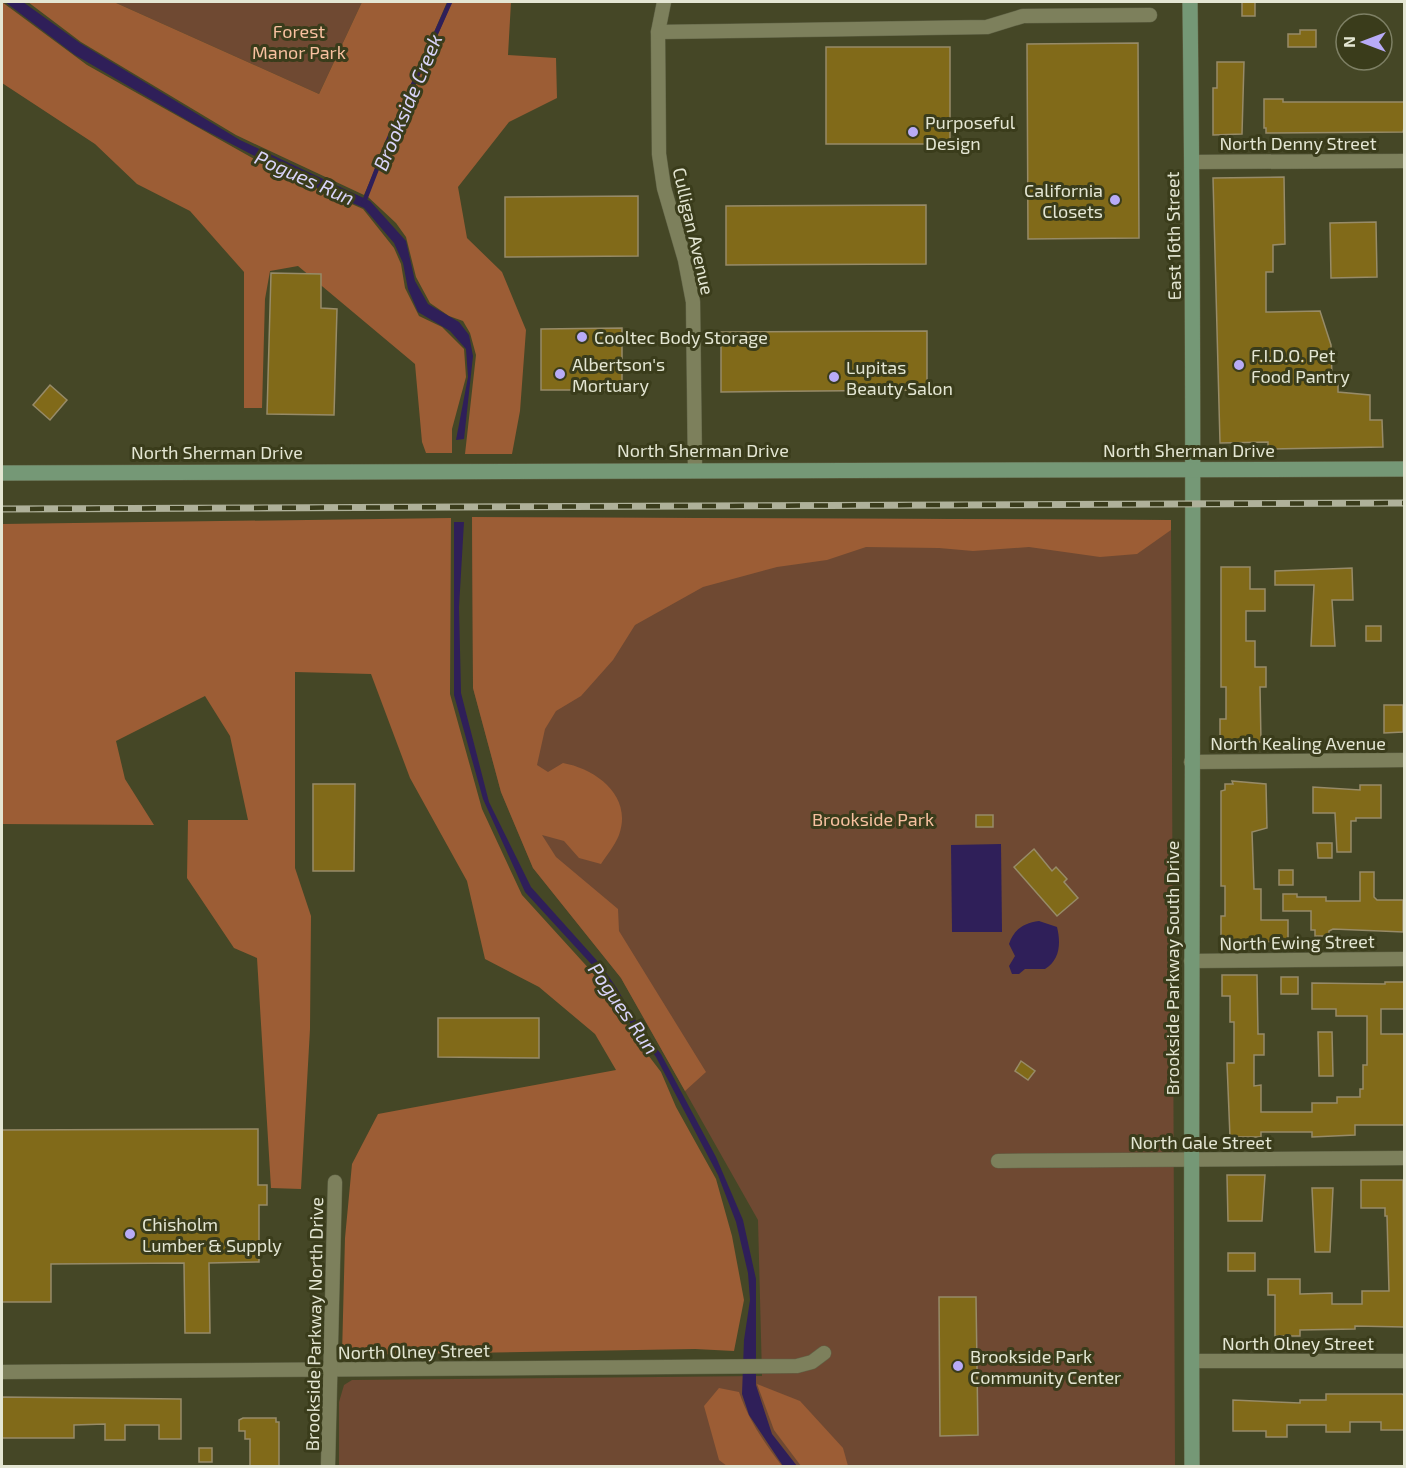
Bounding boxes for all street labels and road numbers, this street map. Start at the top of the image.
street label: North Denny Street [1219,132,1377,154]
street label: Culligan Avenue [669,165,719,297]
street label: East 16th Street [1161,171,1185,301]
street label: North Sherman Drive [617,439,789,461]
street label: North Sherman Drive [1103,439,1275,461]
street label: North Sherman Drive [131,441,303,463]
street label: North Kealing Avenue [1210,732,1386,754]
street label: Brookside Parkway South Drive [1161,841,1183,1095]
street label: North Ewing Street [1219,930,1375,954]
street label: North Gale Street [1130,1131,1272,1153]
street label: Brookside Parkway North Drive [301,1197,327,1451]
street label: North Olney Street [1222,1332,1374,1354]
street label: North Olney Street [338,1339,490,1363]

